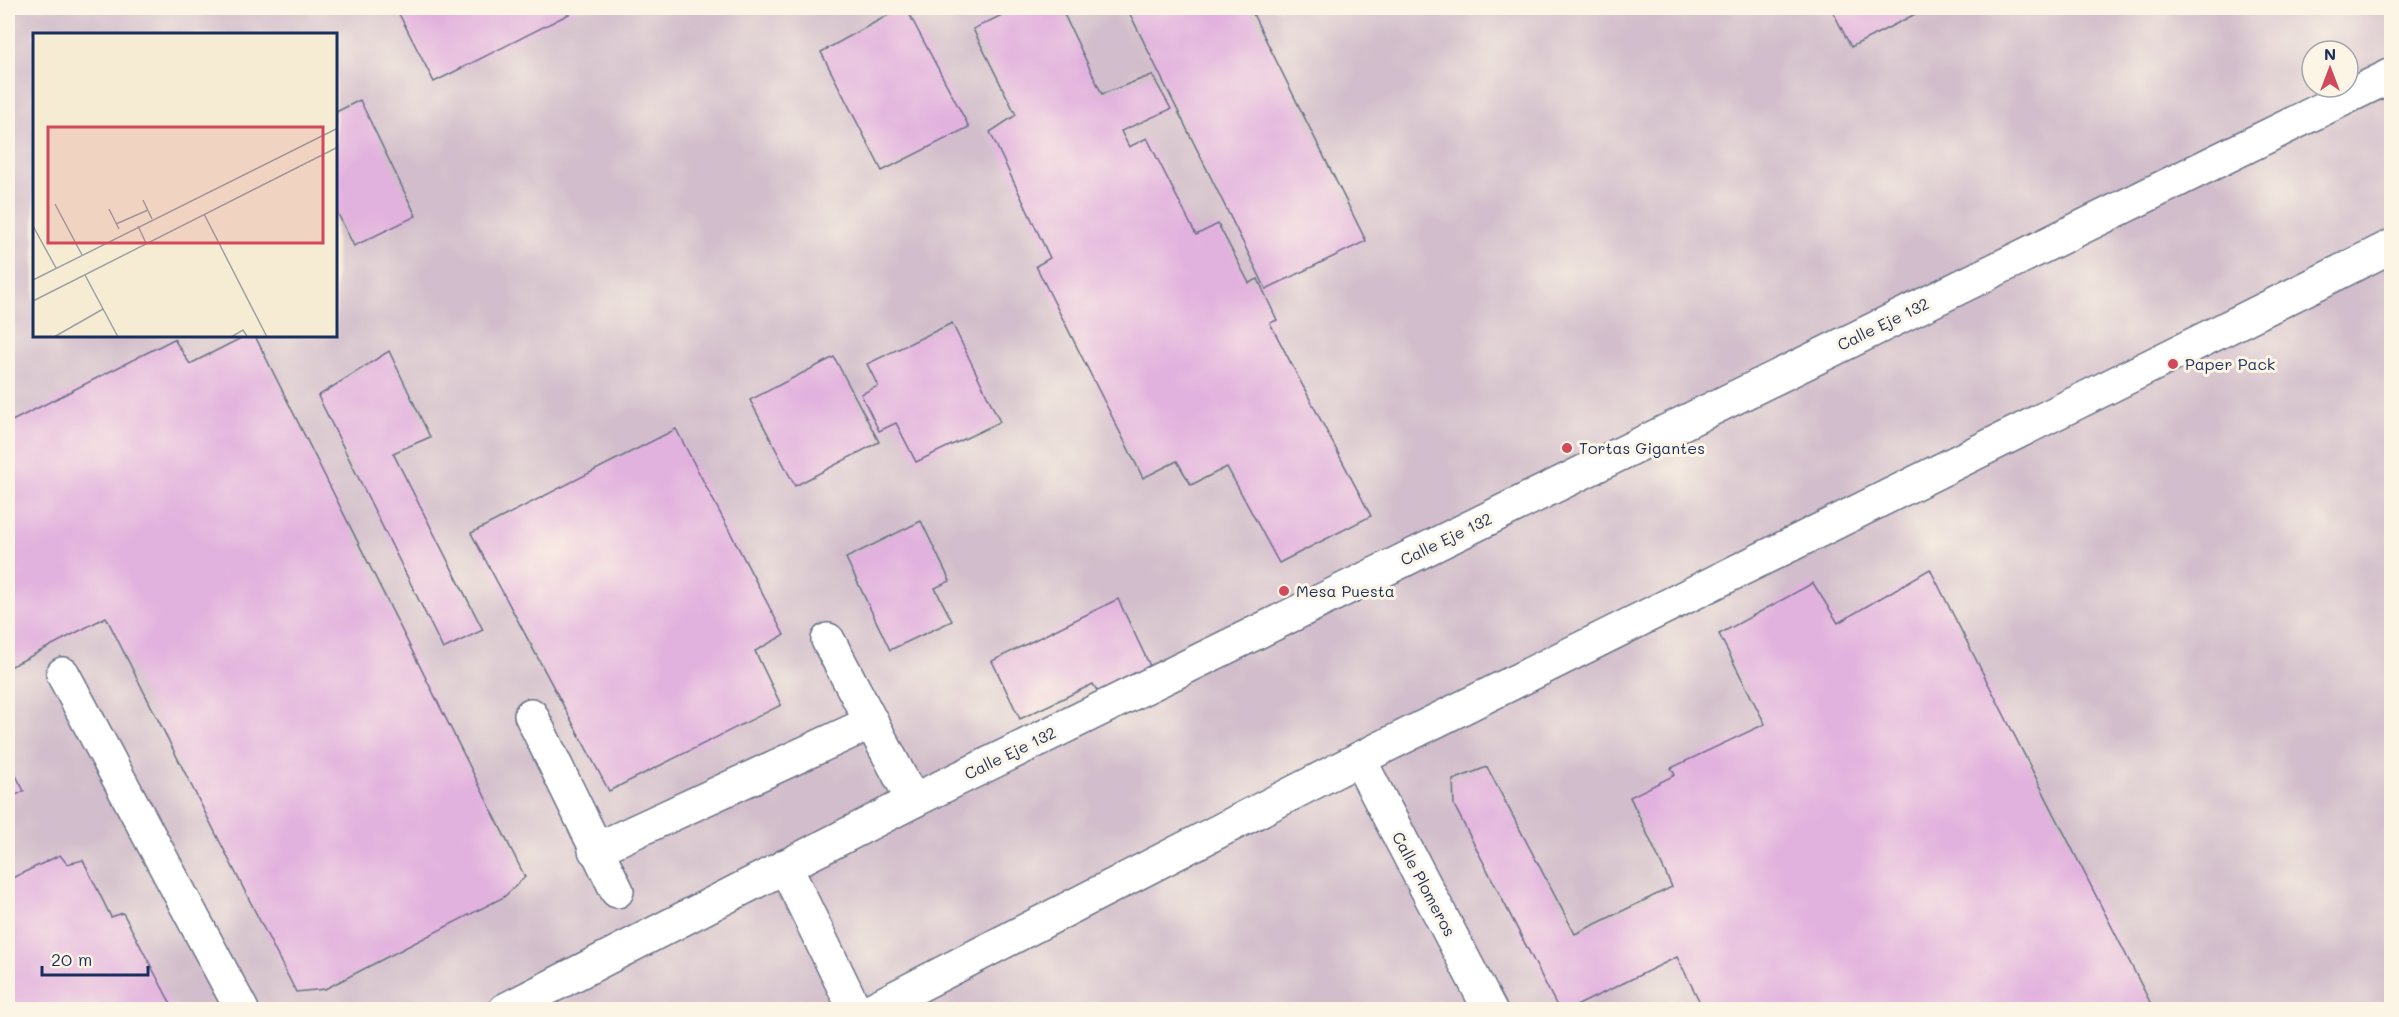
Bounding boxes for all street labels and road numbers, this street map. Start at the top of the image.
street label: Calle Eje 132 [1833,292,1932,355]
street label: Calle Eje 132 [1396,507,1495,570]
street label: Calle Eje 132 [960,721,1059,784]
street label: Calle Plomeros [1388,828,1461,940]

